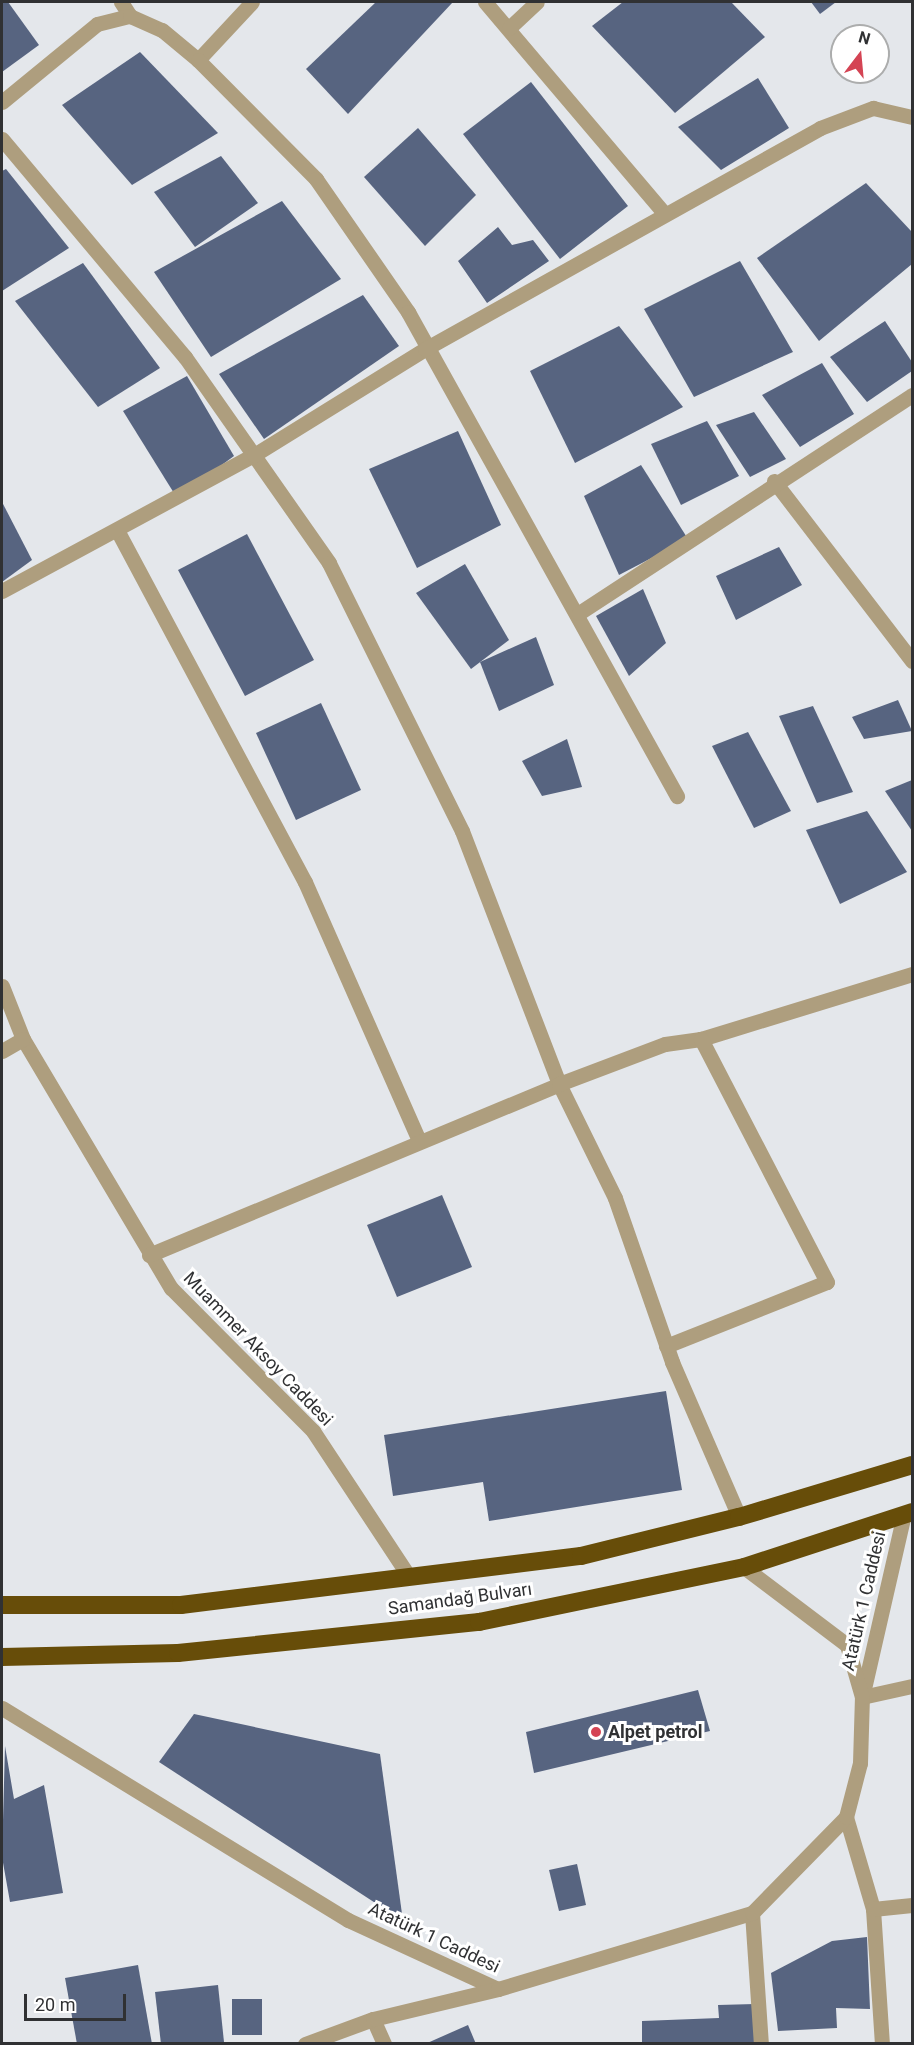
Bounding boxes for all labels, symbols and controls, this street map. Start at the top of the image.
north arrow [830,24,890,84]
text: N [856,27,873,49]
street label: Muammer Aksoy Caddesi [179,1268,337,1430]
street label: Atatürk 1 Caddesi [837,1529,891,1673]
street label: Samandağ Bulvarı [387,1578,533,1620]
place label: Alpet petrol [608,1721,702,1743]
marker: Alpet petrol [589,1725,603,1739]
street label: Atatürk 1 Caddesi [365,1898,503,1978]
scale bar [27,1982,129,2020]
text: 20 m [35,1994,75,2015]

